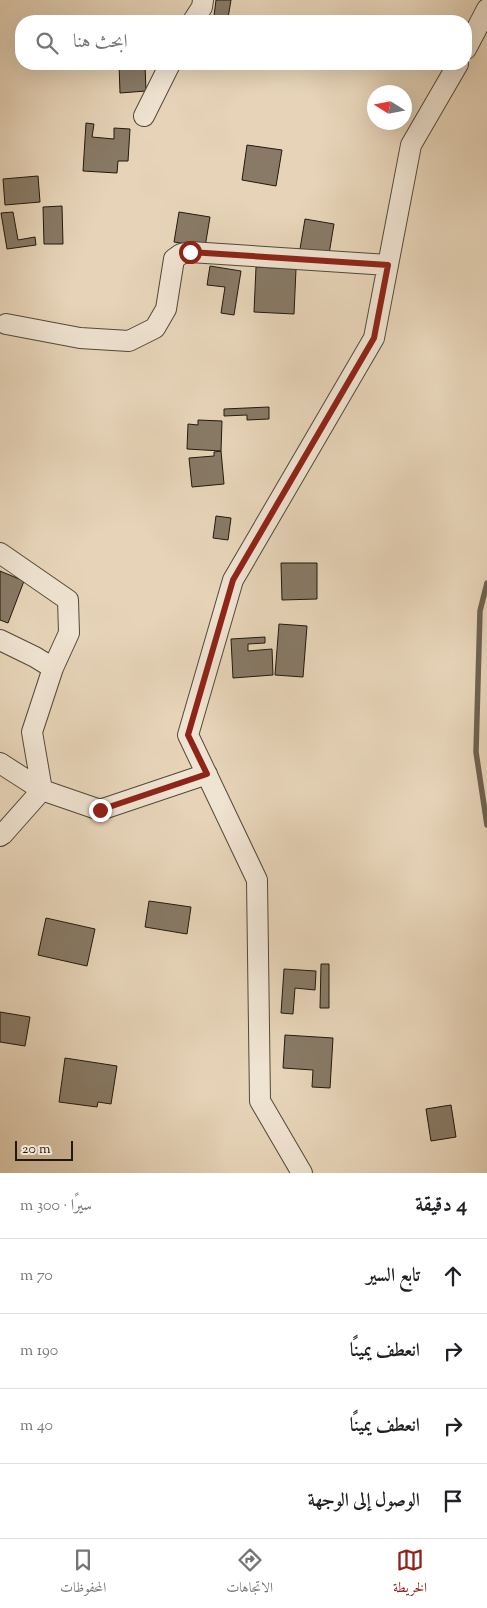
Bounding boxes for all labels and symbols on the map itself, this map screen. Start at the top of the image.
north arrow [367,85,412,130]
route start [179,241,202,264]
route end [89,799,112,822]
scale bar [15,1138,72,1161]

